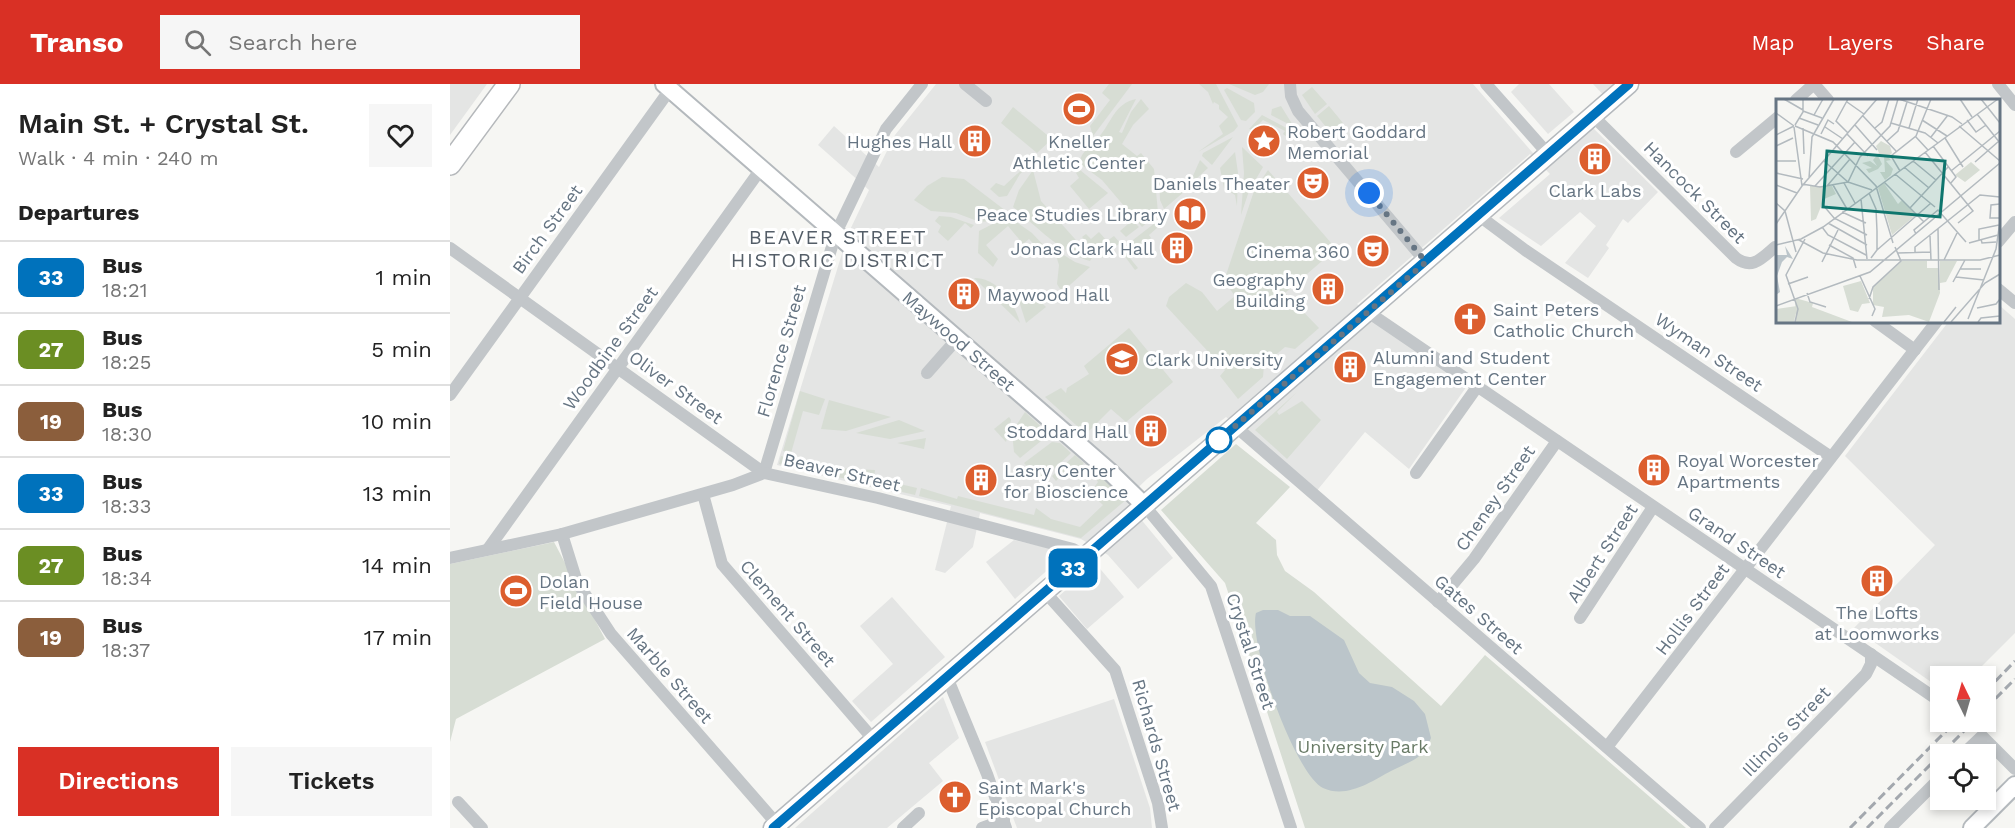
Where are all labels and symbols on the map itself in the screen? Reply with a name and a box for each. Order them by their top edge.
sports icon: Kneller Athletic Center [1061,91,1097,127]
inset map [1776,99,2000,322]
place label: Robert Goddard Memorial [1287,121,1427,163]
building icon: Hughes Hall [957,123,993,159]
place icon: Robert Goddard Memorial [1246,123,1282,159]
place label: Hughes Hall [847,131,952,152]
place label: Kneller Athletic Center [1012,131,1146,173]
street label: Hancock Street [1640,137,1751,248]
building icon: Clark Labs [1577,141,1613,177]
theatre icon: Daniels Theater [1295,165,1331,201]
place label: Daniels Theater [1153,173,1290,194]
your location [1354,178,1384,208]
street label: Birch Street [508,180,587,278]
place label: Clark Labs [1548,180,1642,201]
library icon: Peace Studies Library [1172,196,1208,232]
place label: Peace Studies Library [976,204,1168,225]
district label: BEAVER STREET HISTORIC DISTRICT [731,225,945,272]
building icon: Jonas Clark Hall [1159,230,1195,266]
theatre icon: Cinema 360 [1355,233,1391,269]
place label: Jonas Clark Hall [1011,238,1154,259]
place label: Cinema 360 [1246,241,1350,262]
place label: Geography Building [1212,269,1306,311]
building icon: Geography Building [1310,271,1346,307]
building icon: Maywood Hall [946,276,982,312]
street label: Woodbine Street [558,282,662,414]
street label: Florence Street [752,282,810,420]
place label: Maywood Hall [987,284,1110,305]
street label: Maywood Street [898,286,1020,396]
place label: Saint Peters Catholic Church [1493,299,1634,341]
church icon: Saint Peters Catholic Church [1452,301,1488,337]
street label: Wyman Street [1651,308,1767,396]
school or university icon: Clark University [1104,341,1140,377]
street label: Oliver Street [625,346,727,428]
place label: Alumni and Student Engagement Center [1373,347,1550,389]
place label: Clark University [1145,349,1283,370]
building icon: Alumni and Student Engagement Center [1332,349,1368,385]
building icon: Stoddard Hall [1133,413,1169,449]
place label: Stoddard Hall [1007,421,1128,442]
unlabelled marker [1206,427,1232,453]
street label: Cheney Street [1451,441,1539,555]
street label: Beaver Street [782,448,903,496]
place label: Royal Worcester Apartments [1677,450,1819,492]
building icon: Royal Worcester Apartments [1636,452,1672,488]
place label: Lasry Center for Bioscience [1004,460,1128,502]
building icon: Lasry Center for Bioscience [963,462,999,498]
street label: Albert Street [1562,499,1642,606]
street label: Grand Street [1684,502,1790,583]
line badge: 33 [1046,548,1100,588]
street label: Clement Street [736,555,840,671]
street label: Hollis Street [1651,559,1734,659]
building icon: The Lofts at Loomworks [1859,563,1895,599]
street label: Gates Street [1430,570,1528,659]
place label: Dolan Field House [539,571,643,613]
sports icon: Dolan Field House [498,573,534,609]
street label: Crystal Street [1222,590,1280,712]
place label: The Lofts at Loomworks [1814,602,1940,644]
street label: Marble Street [623,623,718,728]
north arrow [1930,666,1996,732]
street label: Richards Street [1128,677,1186,814]
street label: Illinois Street [1738,681,1835,781]
park label: University Park [1298,736,1428,757]
place label: Saint Mark's Episcopal Church [978,777,1131,819]
church icon: Saint Mark's Episcopal Church [937,779,973,815]

